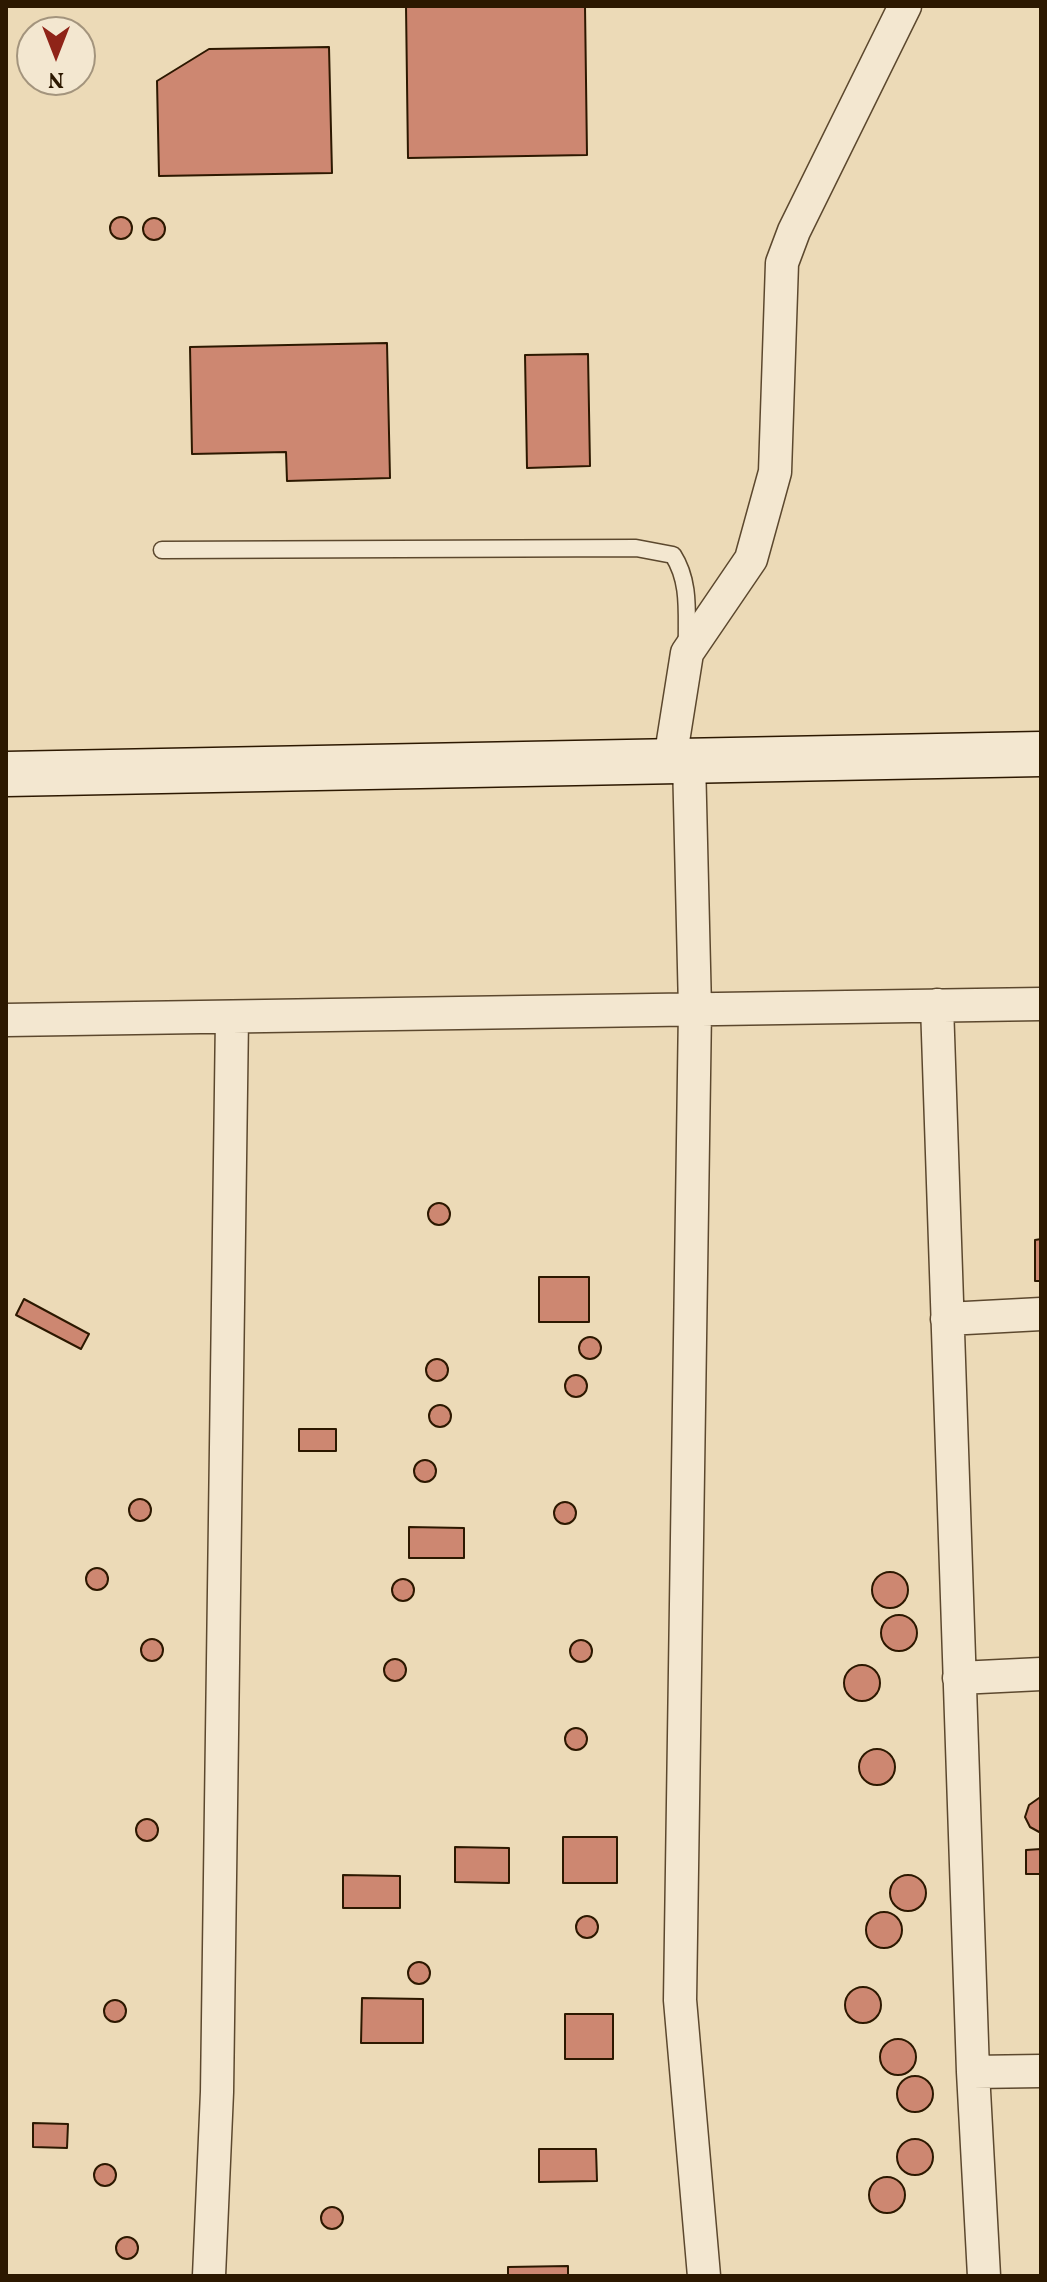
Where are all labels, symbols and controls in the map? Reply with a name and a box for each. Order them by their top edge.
north arrow [16,16,96,96]
text: N [48,63,64,94]

